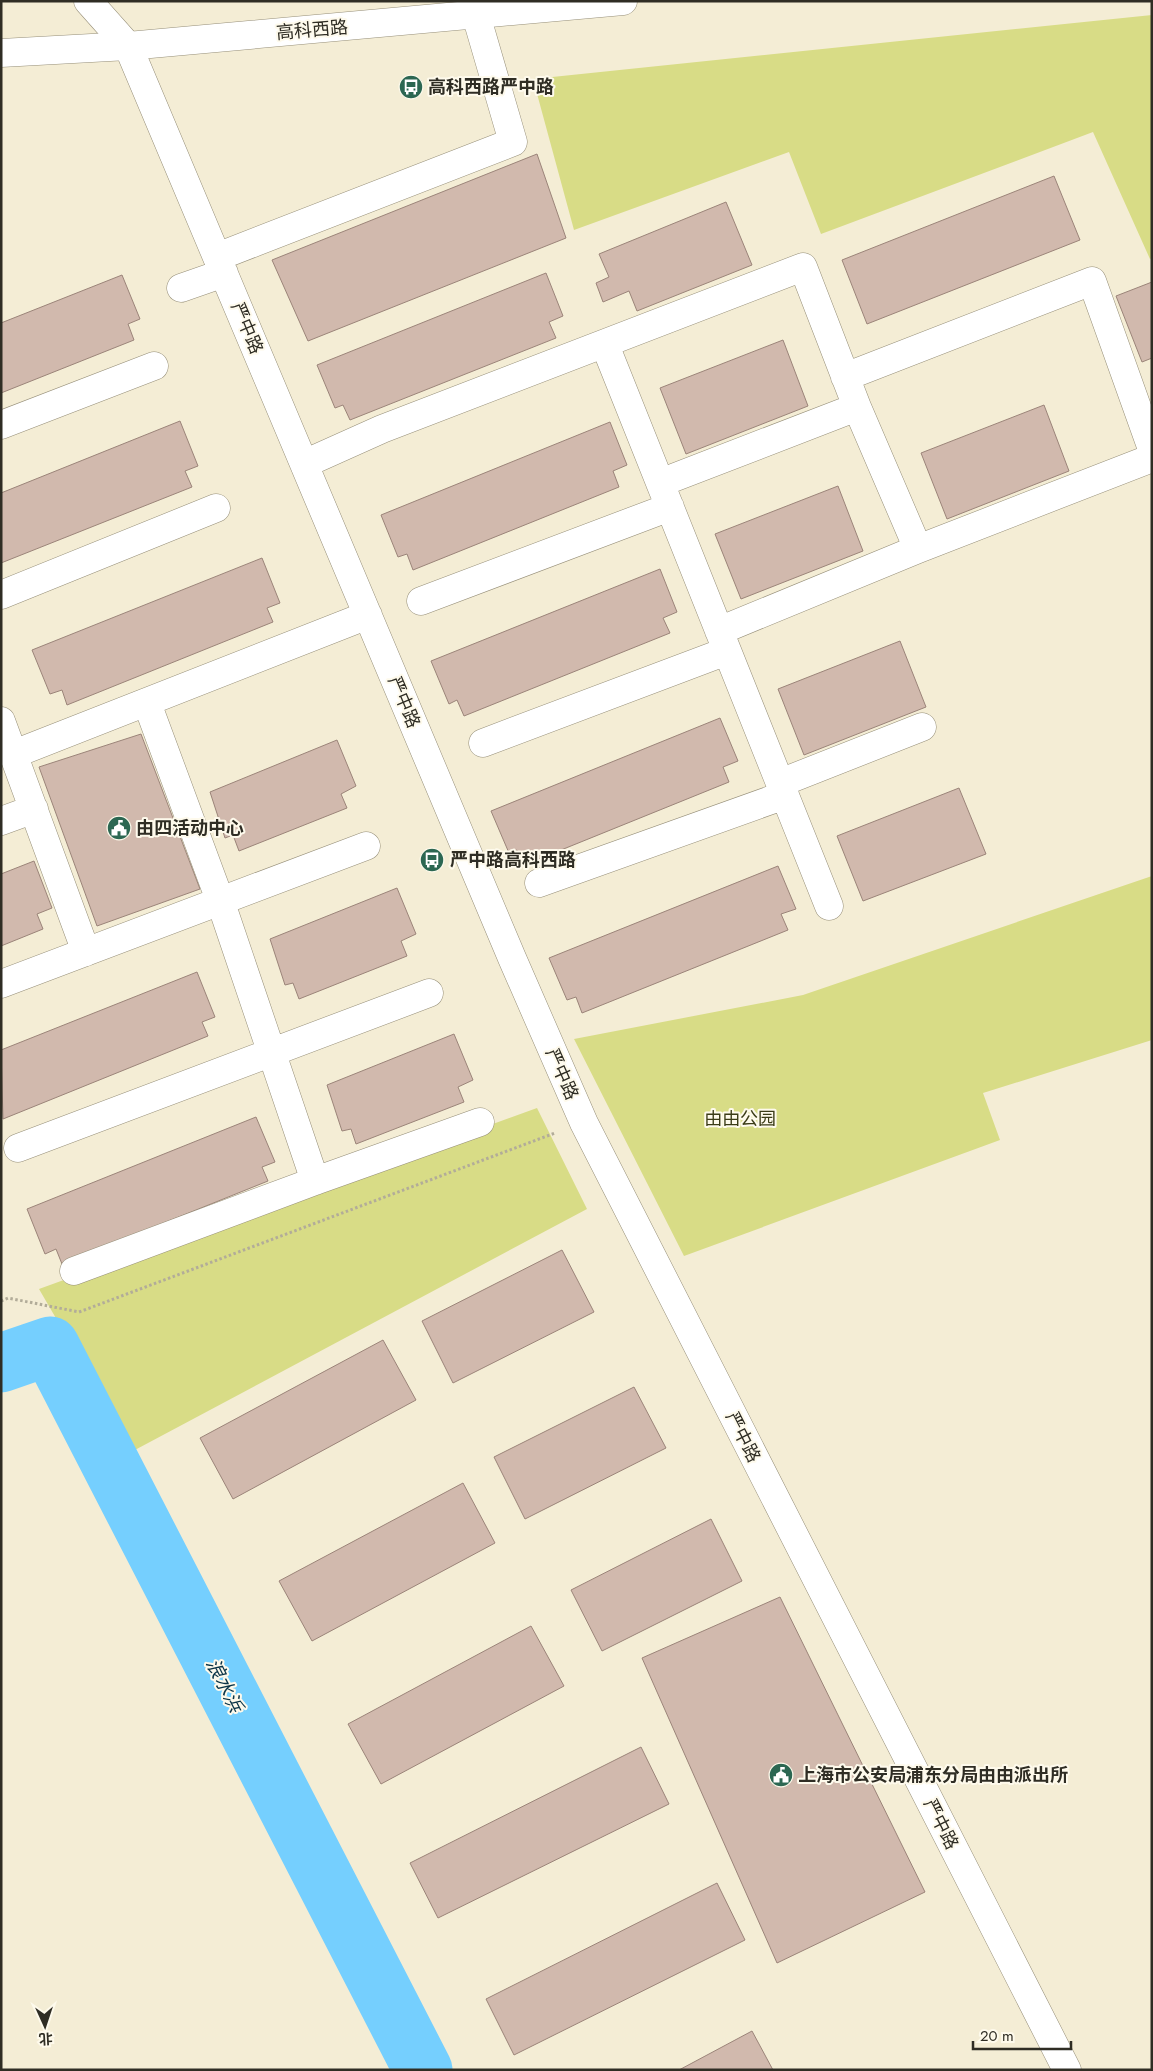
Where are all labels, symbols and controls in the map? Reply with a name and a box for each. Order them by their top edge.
street label: 高科西路 [275,14,349,46]
bus stop icon: 高科西路严中路 [398,74,424,100]
place label: 高科西路严中路 [428,74,554,100]
street label: 严中路 [224,298,270,358]
street label: 严中路 [381,672,427,732]
public building icon: 由四活动中心 [106,815,132,841]
place label: 由四活动中心 [136,815,244,841]
bus stop icon: 严中路高科西路 [419,847,445,873]
place label: 严中路高科西路 [450,847,576,873]
street label: 严中路 [539,1044,585,1104]
park label: 由由公园 [704,1106,776,1132]
street label: 严中路 [719,1407,767,1467]
water label: 浪水浜 [200,1654,250,1719]
public building icon: 上海市公安局浦东分局由由派出所 [768,1762,794,1788]
place label: 上海市公安局浦东分局由由派出所 [798,1762,1068,1788]
street label: 严中路 [917,1794,965,1854]
north arrow [20,2001,70,2051]
scale bar [973,2018,1070,2050]
text: 20 m [980,2025,1014,2047]
text: 北 [38,2029,53,2049]

